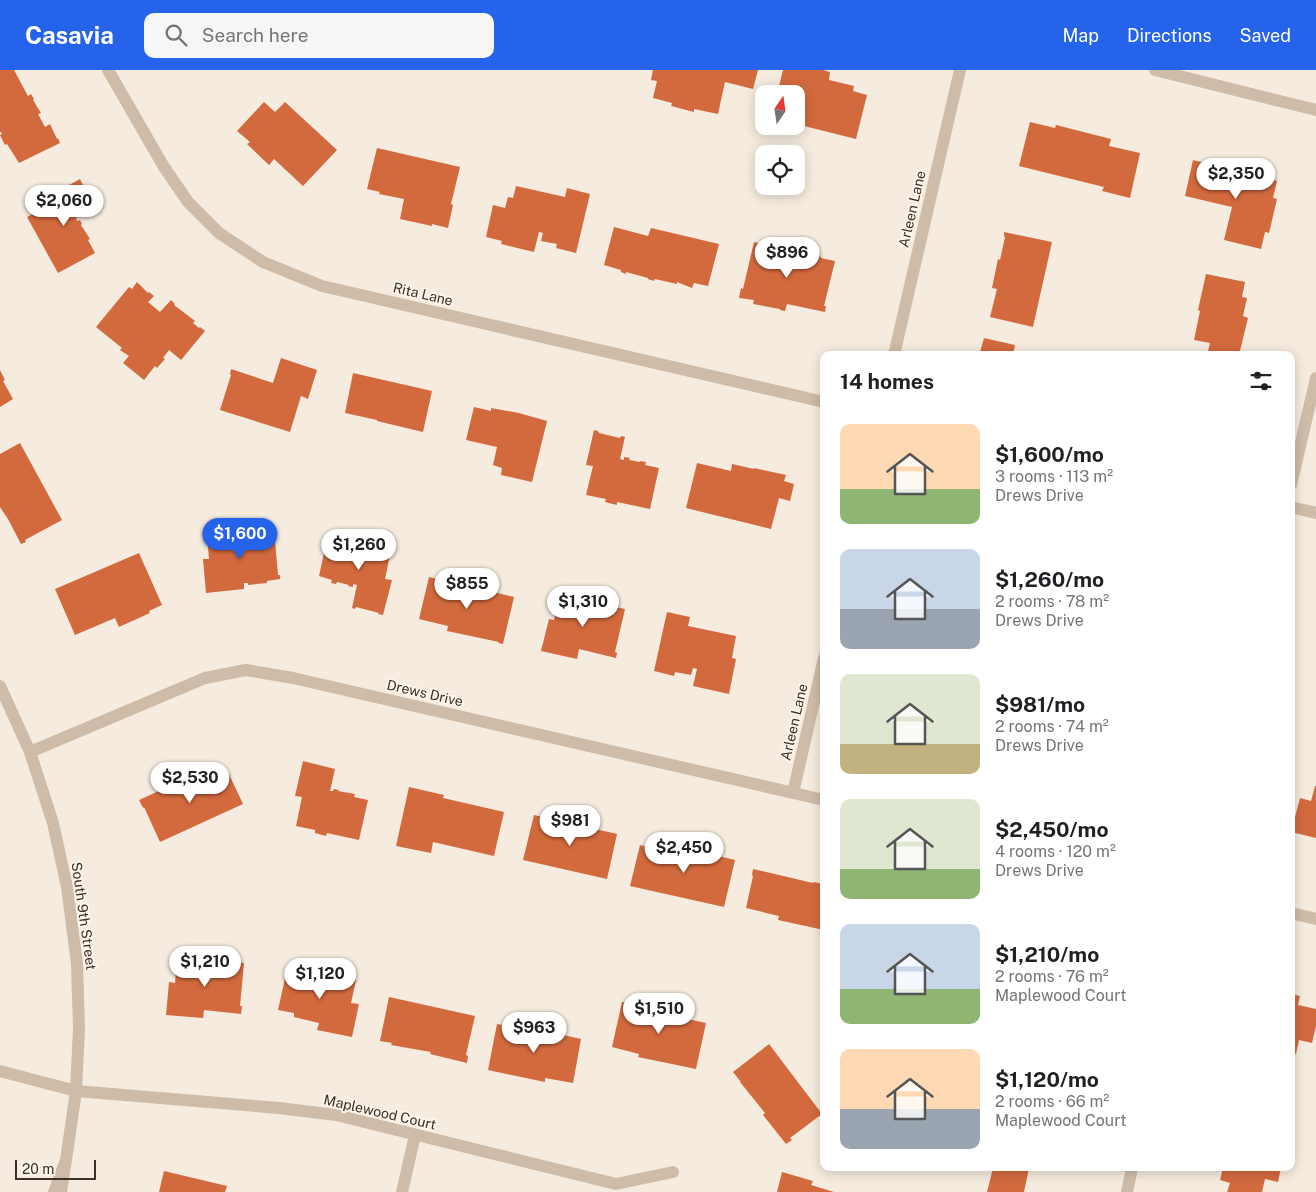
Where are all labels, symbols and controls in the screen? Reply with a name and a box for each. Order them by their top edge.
search box [144,13,494,58]
text: Casavia [25,21,114,49]
icon: search [162,21,190,49]
text: Search here [202,24,308,46]
text: Map [1062,25,1099,46]
text: Directions [1127,25,1212,46]
text: Saved [1240,25,1291,46]
north arrow [755,85,805,135]
map controls [755,85,805,195]
button: locate [755,145,805,195]
pin: $2,350 [1195,158,1277,200]
text: $2,350 [1207,164,1265,183]
street label: Arleen Lane [895,169,929,249]
pin: $2,060 [23,184,105,227]
text: $2,060 [36,191,92,210]
pin: $896 [757,236,817,279]
text: $896 [766,243,808,262]
street label: Rita Lane [391,279,455,309]
icon: filters [1247,367,1275,395]
text: 14 homes [840,369,934,394]
text: $1,600/mo [995,442,1104,467]
icon: home [880,444,940,504]
text: 3 rooms · 113 m² [995,467,1113,486]
text: Drews Drive [995,486,1084,505]
pin: $1,600 [199,518,281,560]
text: $1,600 [213,524,267,543]
pin: $1,260 [318,528,400,571]
text: $1,260 [332,535,386,554]
text: $1,260/mo [995,567,1104,592]
pin: $855 [437,568,497,610]
icon: home [880,569,940,629]
text: $855 [445,574,489,593]
pin: $1,310 [542,586,624,628]
text: $1,310 [558,592,608,611]
text: 2 rooms · 78 m² [995,592,1109,611]
text: Drews Drive [995,611,1084,630]
street label: Drews Drive [385,676,465,710]
street label: Arleen Lane [777,682,811,762]
text: $981/mo [995,692,1085,717]
icon: home [880,694,940,754]
text: 2 rooms · 74 m² [995,717,1109,736]
text: Drews Drive [995,736,1084,755]
pin: $2,530 [149,762,231,804]
text: $2,530 [161,768,219,787]
pin: $981 [540,804,600,847]
text: $981 [551,811,589,830]
text: $2,450/mo [995,817,1109,842]
icon: home [880,819,940,879]
pin: $2,450 [643,832,725,874]
text: $2,450 [656,838,712,857]
text: 4 rooms · 120 m² [995,842,1116,861]
street label: South 9th Street [69,861,99,971]
text: Drews Drive [995,861,1084,880]
text: $1,210/mo [995,942,1099,967]
icon: home [880,944,940,1004]
pin: $1,210 [164,946,246,988]
text: $1,210 [180,952,230,971]
pin: $1,120 [279,958,361,1000]
text: $1,120 [295,964,345,983]
text: 2 rooms · 76 m² [995,967,1109,986]
text: Maplewood Court [995,986,1126,1005]
pin: $1,510 [618,992,700,1035]
text: $1,510 [634,999,684,1018]
pin: $963 [504,1012,564,1054]
text: $963 [513,1018,555,1037]
text: $1,120/mo [995,1067,1099,1092]
icon: home [880,1069,940,1129]
street label: Maplewood Court [322,1091,438,1133]
text: 2 rooms · 66 m² [995,1092,1109,1111]
text: Maplewood Court [995,1111,1126,1130]
scale bar [15,1157,96,1180]
text: 20 m [22,1161,54,1177]

